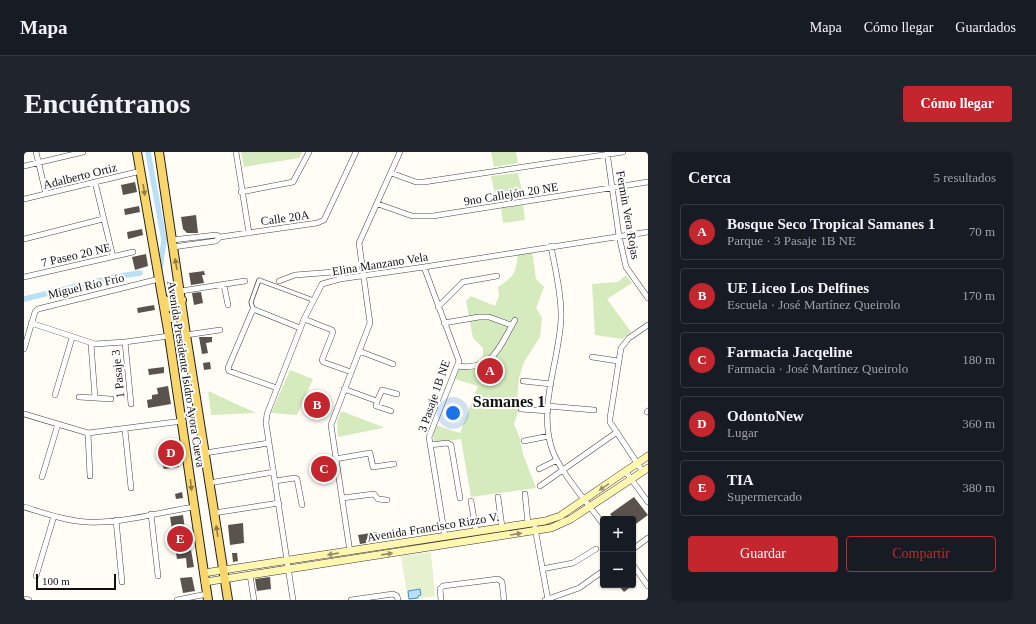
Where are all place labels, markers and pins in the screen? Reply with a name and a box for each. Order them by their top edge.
pin: A [477,356,503,386]
pin: B [304,390,330,420]
pin: D [158,438,184,468]
pin: C [311,454,337,484]
pin: E [167,524,193,554]

